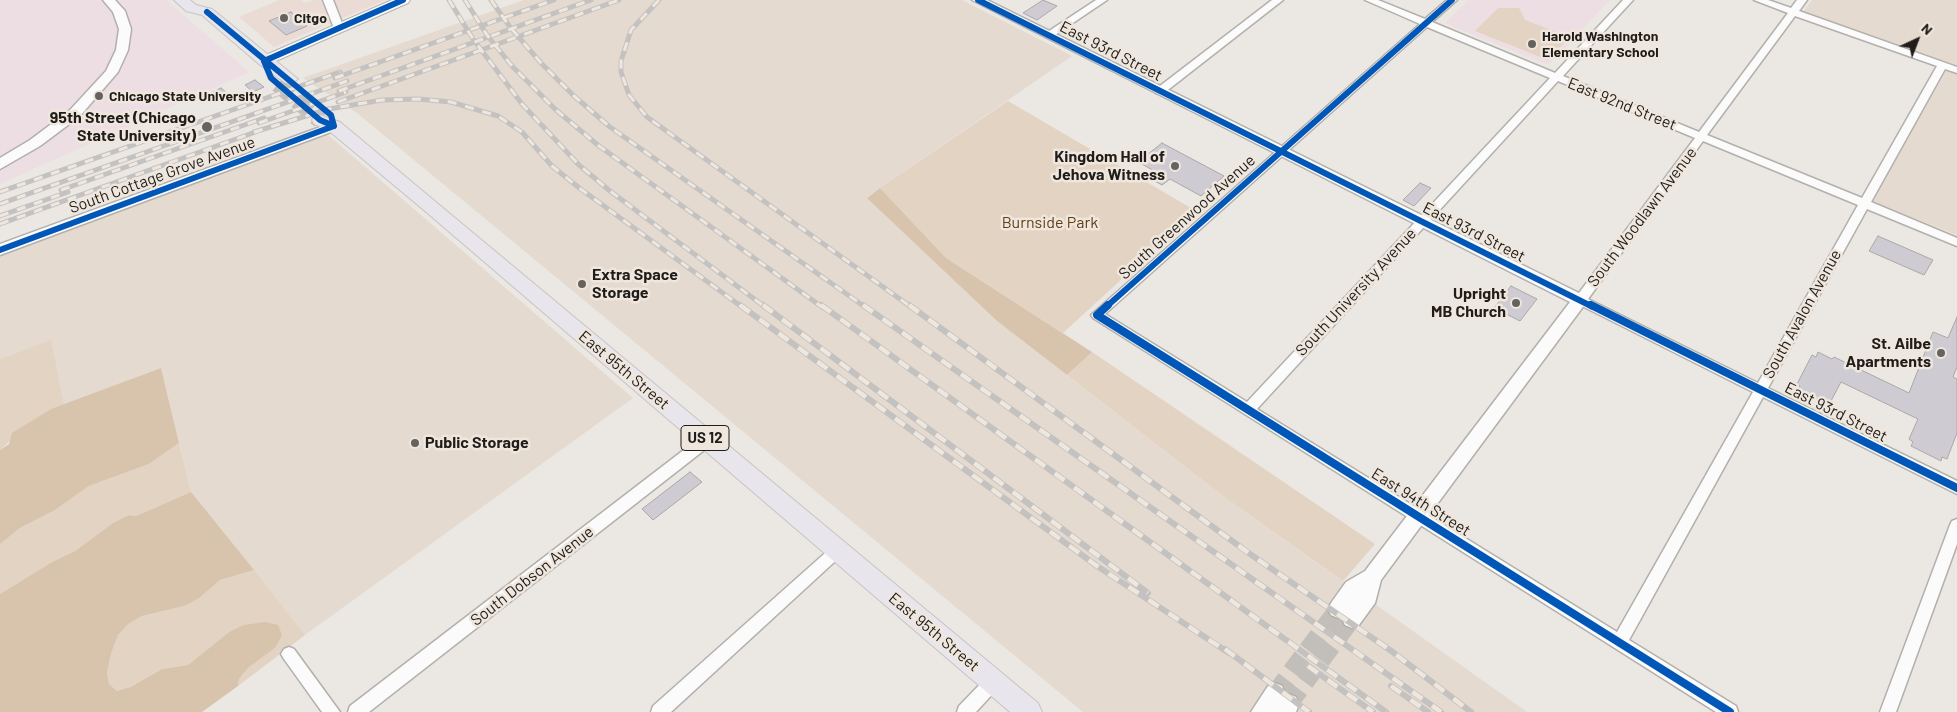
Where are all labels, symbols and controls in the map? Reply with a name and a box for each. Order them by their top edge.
place label: Citgo [294,10,327,26]
marker: Citgo [278,12,290,24]
north arrow [1892,15,1942,65]
street label: East 93rd Street [1057,17,1165,85]
text: N [1918,19,1937,38]
place label: Harold Washington Elementary School [1542,28,1659,60]
marker: Harold Washington Elementary School [1526,38,1538,50]
street label: East 92nd Street [1565,73,1679,135]
place label: Chicago State University [109,88,261,104]
marker: Chicago State University [93,90,105,102]
place label: 95th Street (Chicago State University) [50,108,196,146]
marker: 95th Street (Chicago State University) [200,120,214,134]
street label: South Cottage Grove Avenue [66,132,258,218]
street label: South Woodlawn Avenue [1583,143,1701,291]
place label: Kingdom Hall of Jehova Witness [1053,147,1165,185]
street label: South Greenwood Avenue [1115,151,1259,283]
marker: Kingdom Hall of Jehova Witness [1169,160,1181,172]
street label: East 93rd Street [1420,198,1528,266]
park label: Burnside Park [1002,213,1098,233]
street label: South University Avenue [1292,224,1420,360]
street label: South Avalon Avenue [1759,246,1845,382]
place label: Extra Space Storage [592,265,678,303]
marker: Extra Space Storage [576,278,588,290]
place label: Upright MB Church [1431,284,1506,322]
marker: Upright MB Church [1510,297,1522,309]
street label: East 95th Street [575,327,673,413]
place label: St. Ailbe Apartments [1846,334,1931,372]
marker: St. Ailbe Apartments [1935,347,1947,359]
street label: East 93rd Street [1782,378,1890,446]
road number: US 12 [681,426,729,450]
place label: Public Storage [425,433,529,453]
marker: Public Storage [409,437,421,449]
street label: East 94th Street [1368,464,1474,540]
street label: South Dobson Avenue [467,522,597,630]
street label: East 95th Street [885,589,983,675]

